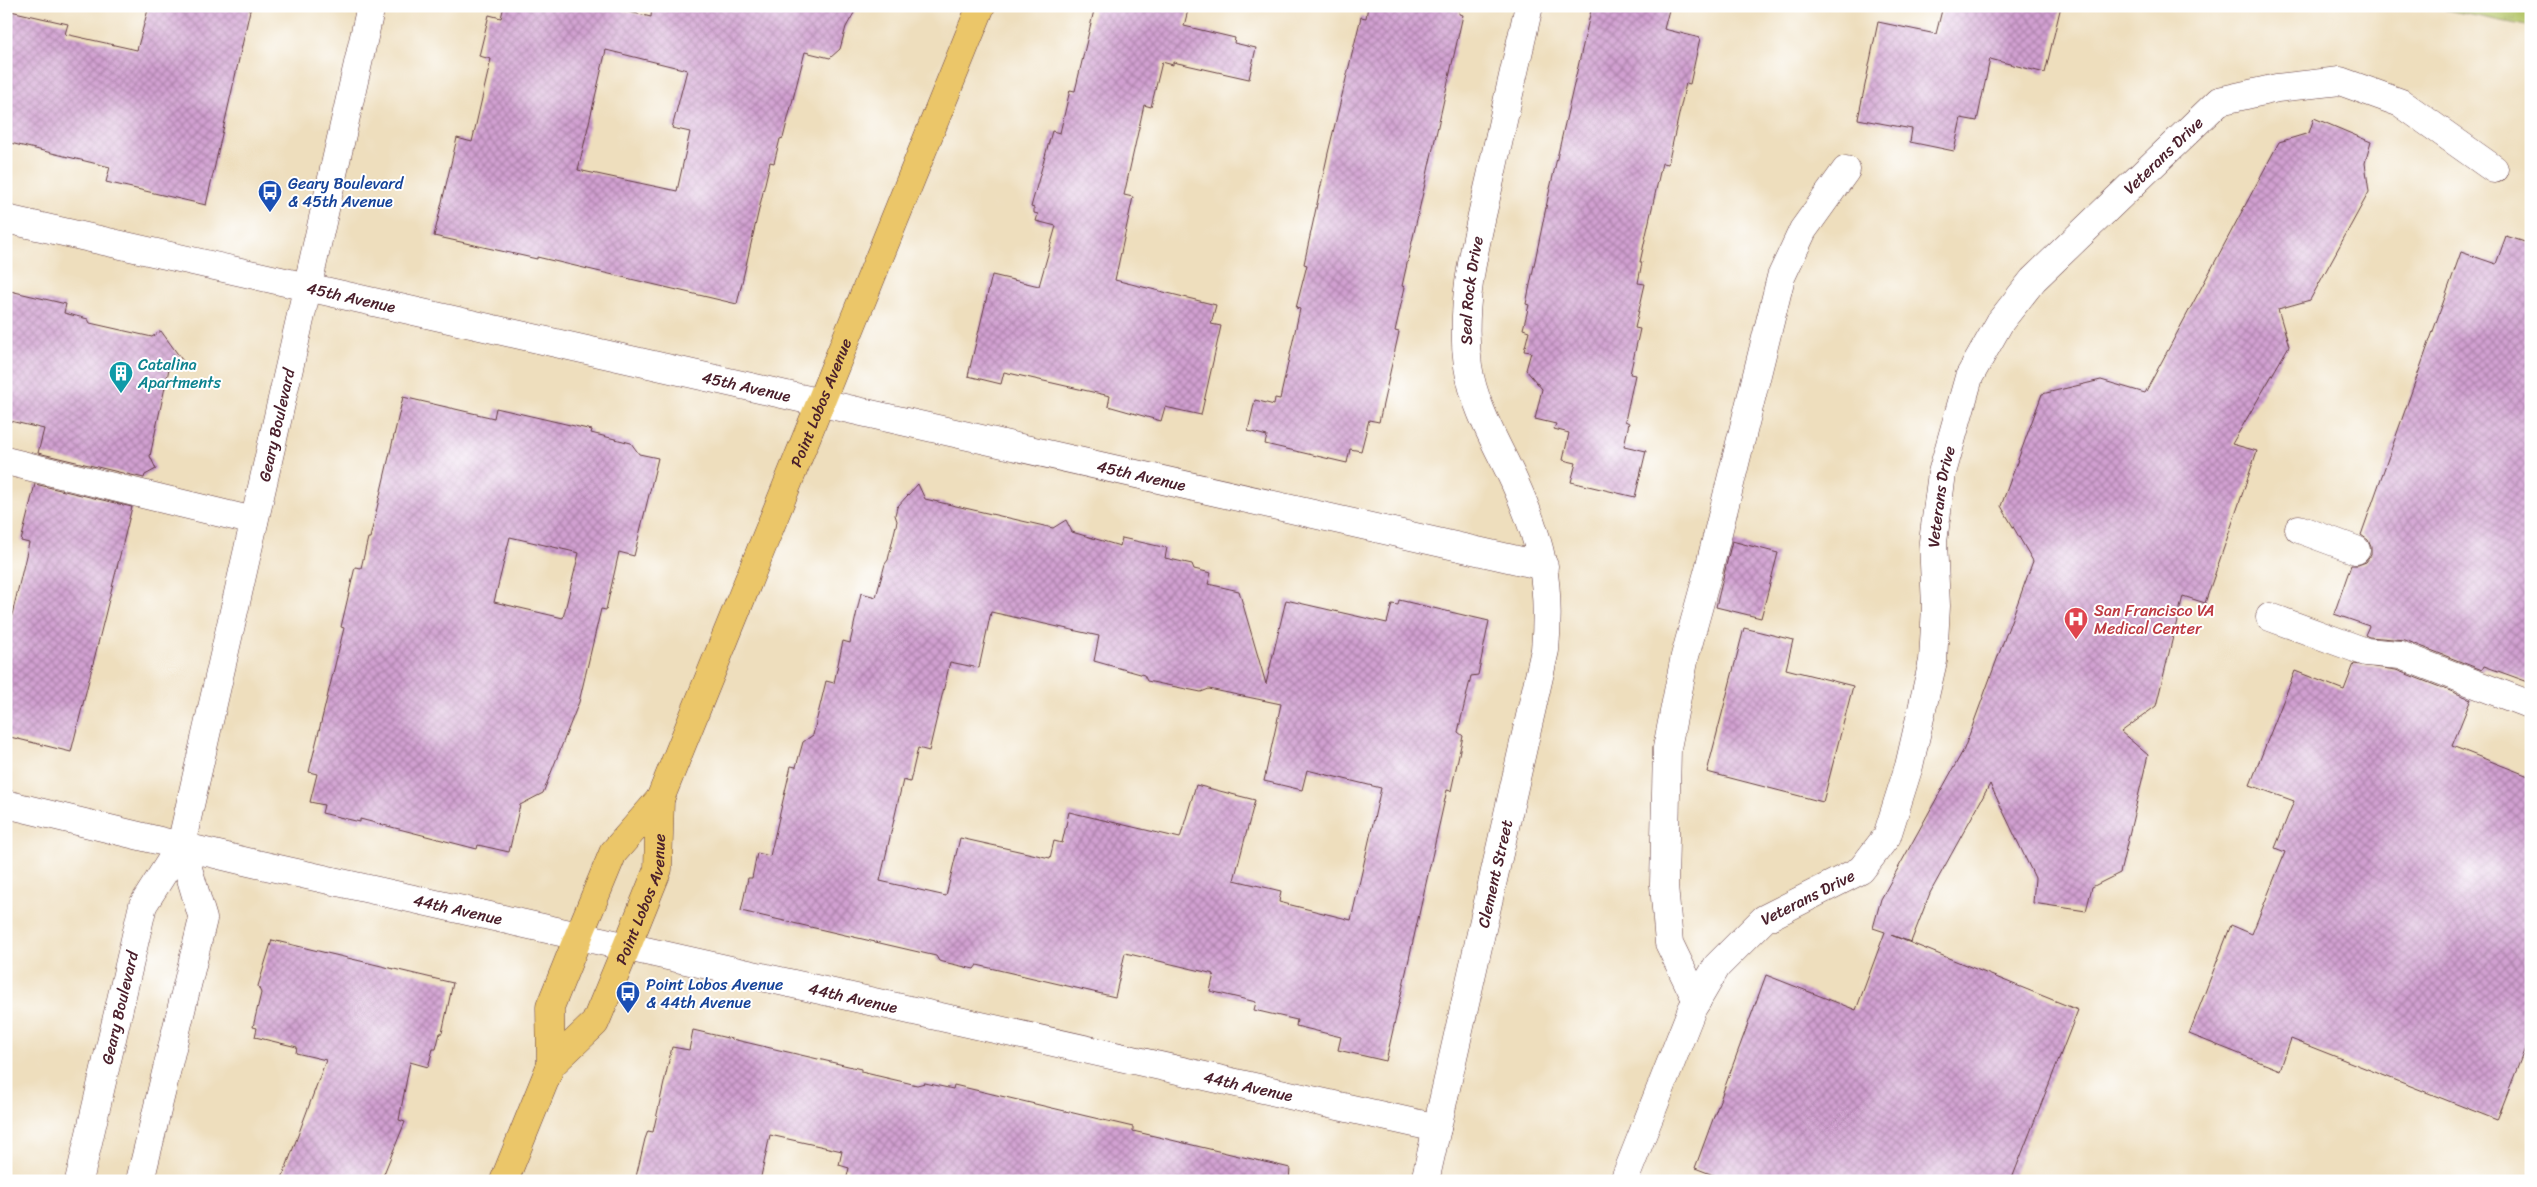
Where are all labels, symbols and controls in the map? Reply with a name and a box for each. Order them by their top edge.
street label: Veterans Drive [2116,109,2210,201]
place label: Geary Boulevard & 45th Avenue [288,169,405,216]
bus stop icon: Geary Boulevard & 45th Avenue [257,179,283,213]
street label: Seal Rock Drive [1452,233,1492,345]
street label: 45th Avenue [304,273,399,322]
street label: Point Lobos Avenue [782,334,860,472]
place label: Catalina Apartments [137,350,222,397]
building icon: Catalina Apartments [108,360,134,394]
street label: 45th Avenue [699,362,794,411]
street label: Geary Boulevard [250,364,304,485]
street label: Veterans Drive [1919,442,1964,548]
street label: 45th Avenue [1094,452,1189,500]
place label: San Francisco VA Medical Center [2094,596,2215,643]
hospital icon: San Francisco VA Medical Center [2063,606,2089,640]
street label: Clement Street [1469,817,1521,931]
street label: Point Lobos Avenue [607,833,674,969]
street label: Veterans Drive [1755,861,1860,934]
street label: 44th Avenue [410,885,506,934]
street label: Geary Boulevard [93,947,147,1067]
place label: Point Lobos Avenue & 44th Avenue [646,970,783,1017]
street label: 44th Avenue [806,974,901,1022]
bus stop icon: Point Lobos Avenue & 44th Avenue [615,980,641,1014]
street label: 44th Avenue [1201,1062,1296,1110]

